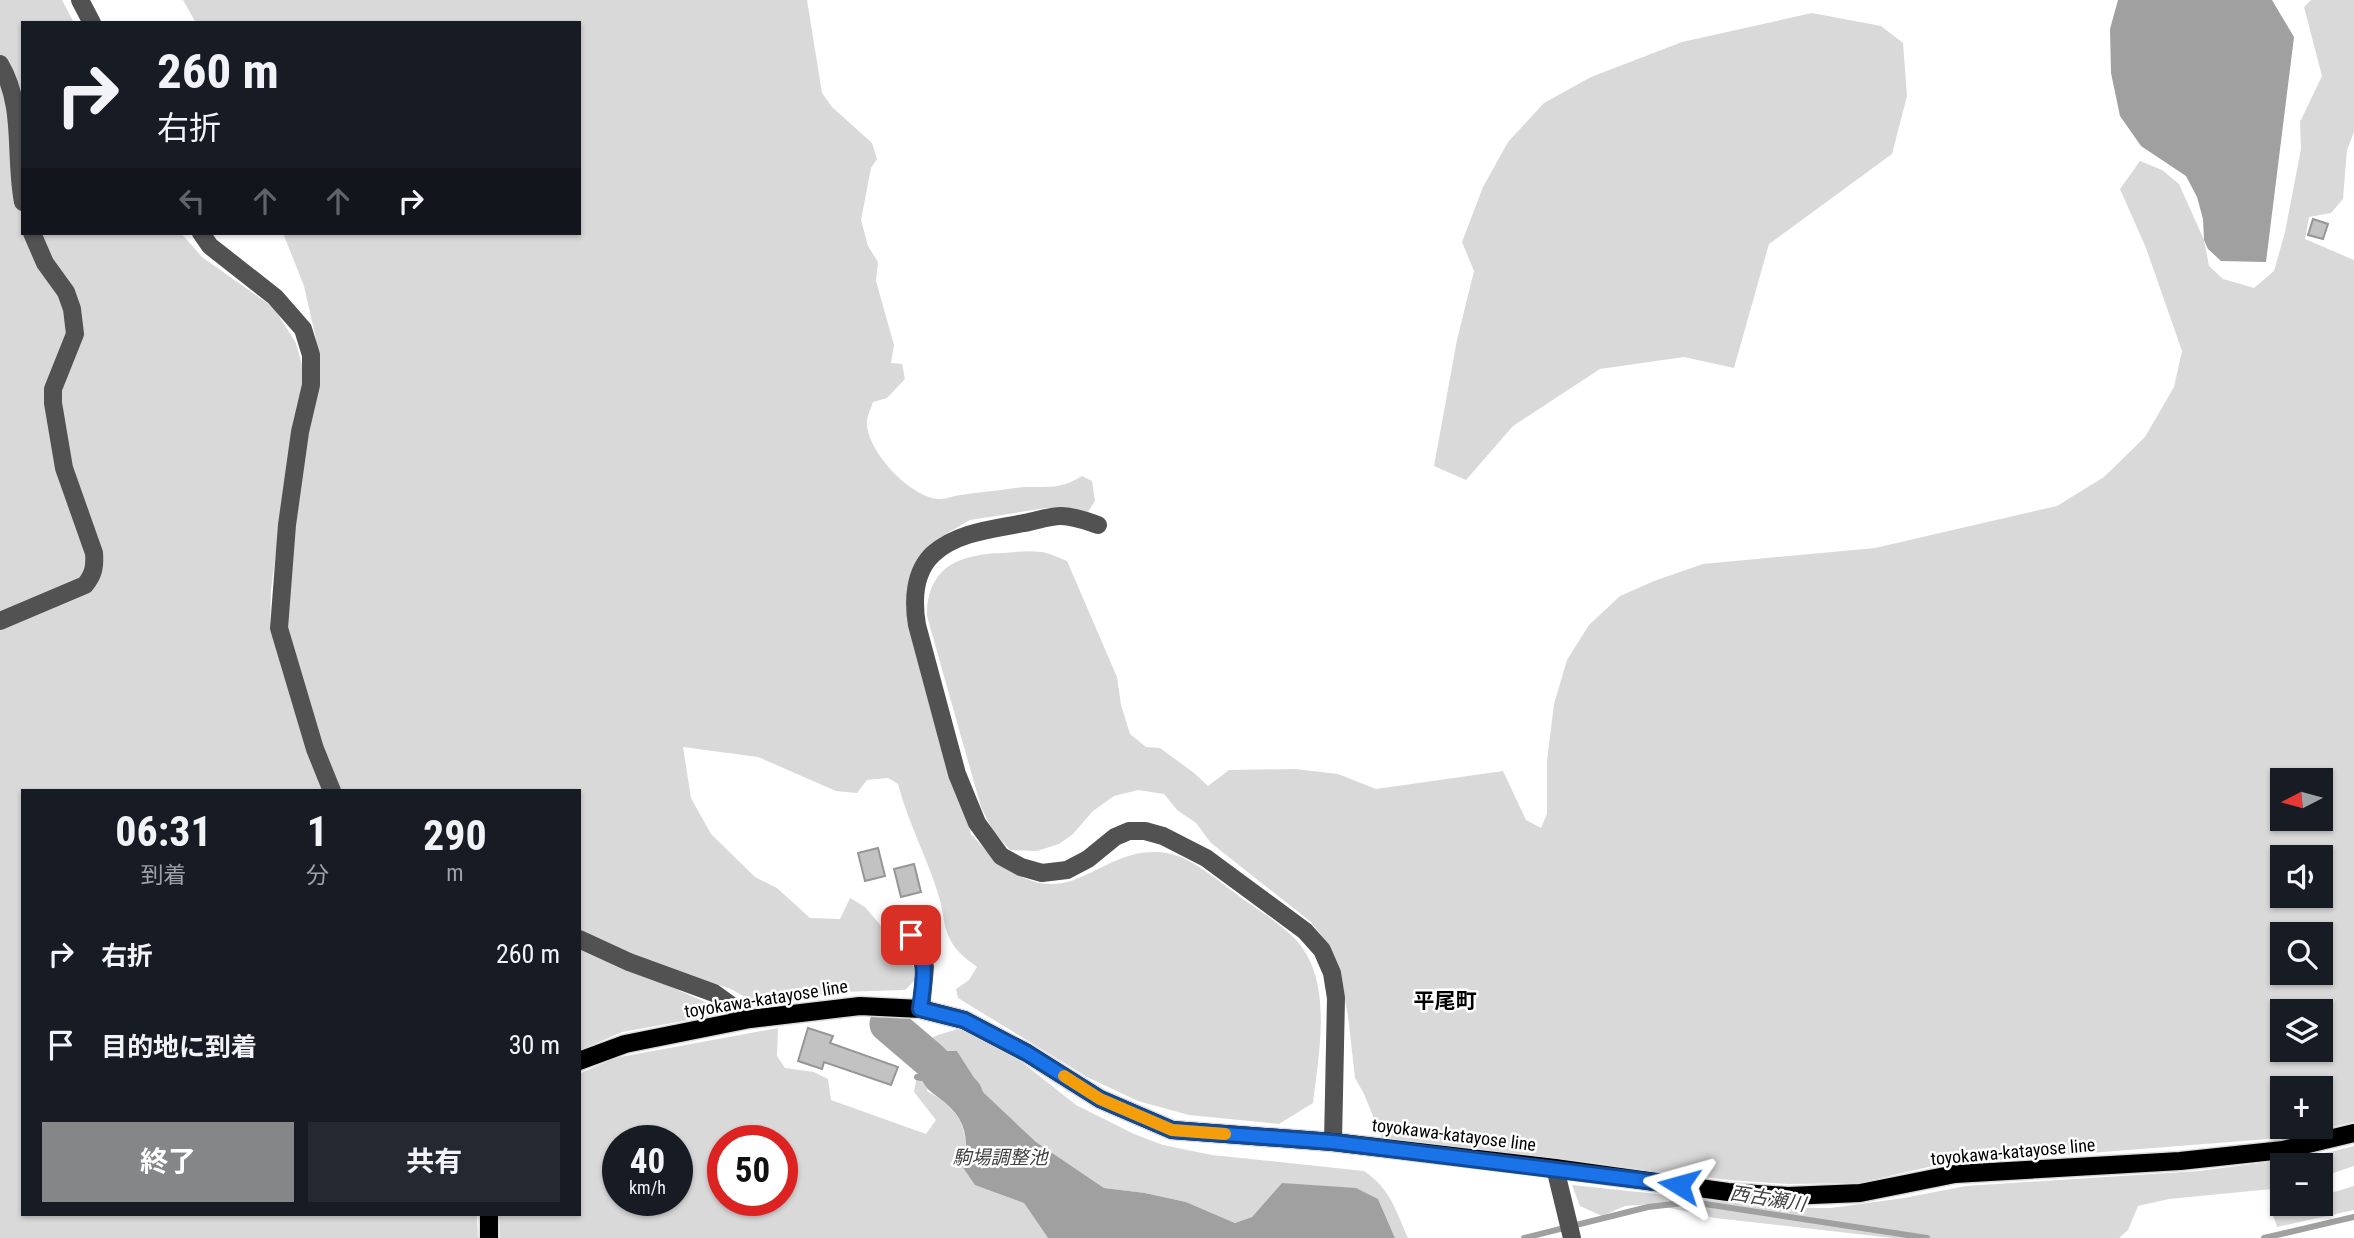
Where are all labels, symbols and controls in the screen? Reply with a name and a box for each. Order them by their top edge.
text: 260 m [157,43,279,100]
icon: right [42,49,133,140]
text: 右折 [157,109,221,147]
icon: left [173,182,211,220]
icon: ahead [246,182,284,220]
icon: ahead [319,182,357,220]
icon: right [392,182,430,220]
north arrow [2270,768,2333,831]
map controls [2270,768,2333,1216]
text: 06:31 [115,807,212,856]
text: 1 [307,807,328,856]
text: 290 [423,811,487,860]
button: sound [2270,845,2333,908]
text: m [446,860,464,887]
text: 到着 [140,862,186,889]
text: 分 [306,862,329,889]
pin [881,905,941,965]
icon: arrive [892,916,930,954]
button: search [2270,922,2333,985]
icon: right [42,935,80,973]
text: 260 m [496,939,560,969]
text: 右折 [101,941,153,971]
street label: toyokawa-katayose line [683,975,849,1022]
district label: 平尾町 [1414,989,1477,1013]
button: layers [2270,999,2333,1062]
icon: arrive [42,1026,80,1064]
text: 30 m [509,1030,560,1060]
text: 目的地に到着 [101,1032,257,1062]
button: + [2270,1076,2333,1139]
street label: toyokawa-katayose line [1371,1114,1537,1155]
button: 終了 [42,1122,294,1202]
button: 共有 [308,1122,560,1202]
speed limit sign: 50 [707,1125,798,1216]
street label: toyokawa-katayose line [1930,1134,2096,1169]
text: 40 [630,1141,665,1182]
water label: 駒場調整池 [952,1146,1049,1169]
position arrow [1642,1148,1716,1222]
button: − [2270,1153,2333,1216]
text: km/h [629,1177,666,1198]
water label: 西古瀬川 [1729,1181,1809,1216]

